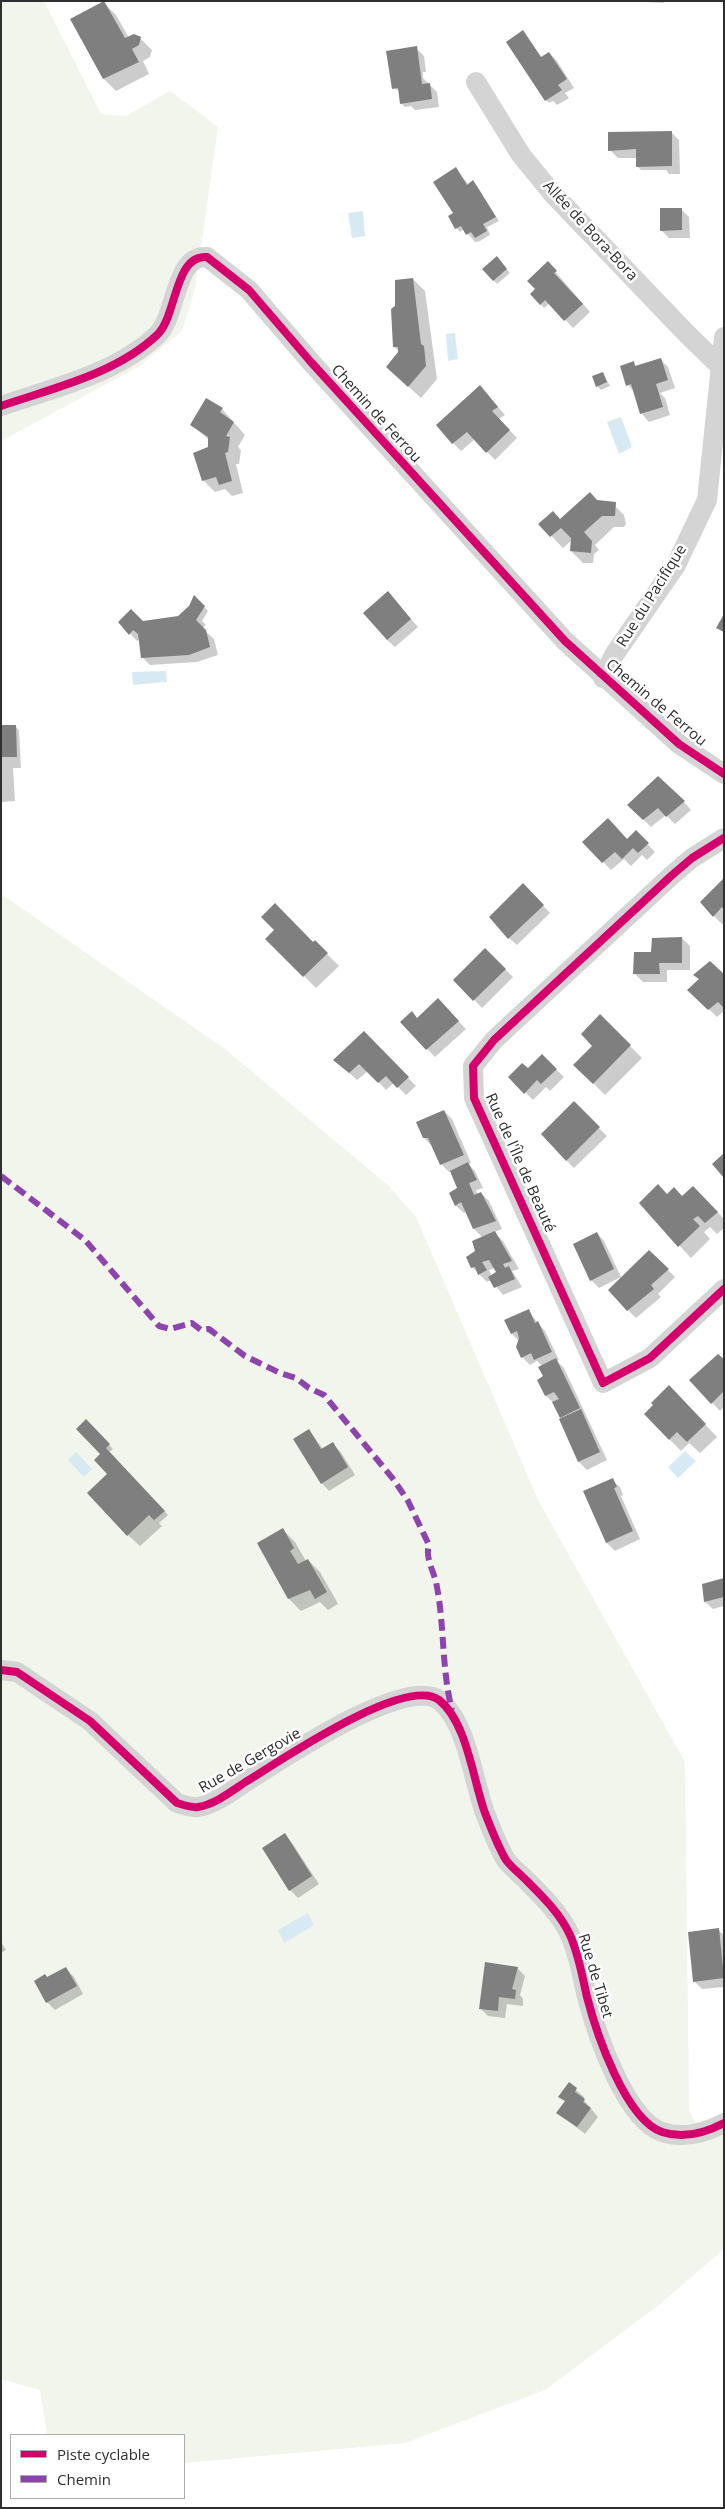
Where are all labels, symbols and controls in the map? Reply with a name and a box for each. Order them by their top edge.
street label: Allée de Bora-Bora [539,177,641,285]
street label: Chemin de Ferrou [327,361,425,467]
street label: Rue du Pacifique [613,542,691,650]
street label: Chemin de Ferrou [602,656,710,750]
street label: Rue de l'Île de Beauté [481,1091,559,1235]
street label: Rue de Gergovie [196,1725,304,1797]
street label: Rue de Tibet [574,1932,616,2020]
legend [10,2434,185,2499]
text: Piste cyclable [57,2444,150,2464]
text: Chemin [57,2469,111,2489]

